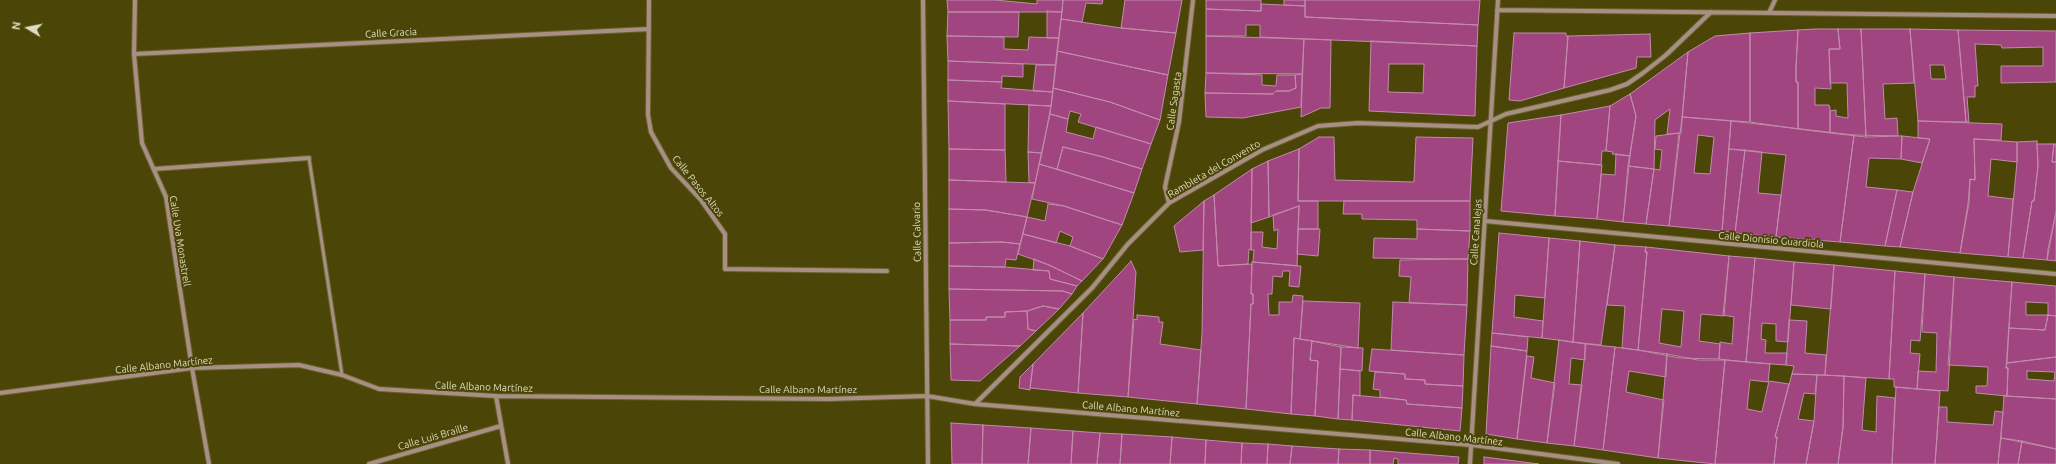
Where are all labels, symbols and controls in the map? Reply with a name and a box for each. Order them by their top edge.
north arrow [8,8,48,48]
text: N [10,21,23,31]
street label: Calle Gracia [365,26,417,40]
street label: Calle Sagasta [1164,71,1184,131]
street label: Rambleta del Convento [1165,138,1263,200]
street label: Calle Pasos Altos [670,153,726,219]
street label: Calle Uva Monastrell [167,195,193,287]
street label: Calle Canalejas [1468,198,1484,266]
street label: Calle Calvario [910,202,924,262]
street label: Calle Dionisio Guardiola [1718,229,1824,251]
street label: Calle Albano Martínez [115,354,213,376]
street label: Calle Albano Martínez [435,379,533,395]
street label: Calle Albano Martínez [759,384,857,396]
street label: Calle Albano Martínez [1082,399,1180,419]
street label: Calle Luis Braille [396,421,470,453]
street label: Calle Albano Martínez [1405,426,1503,448]

